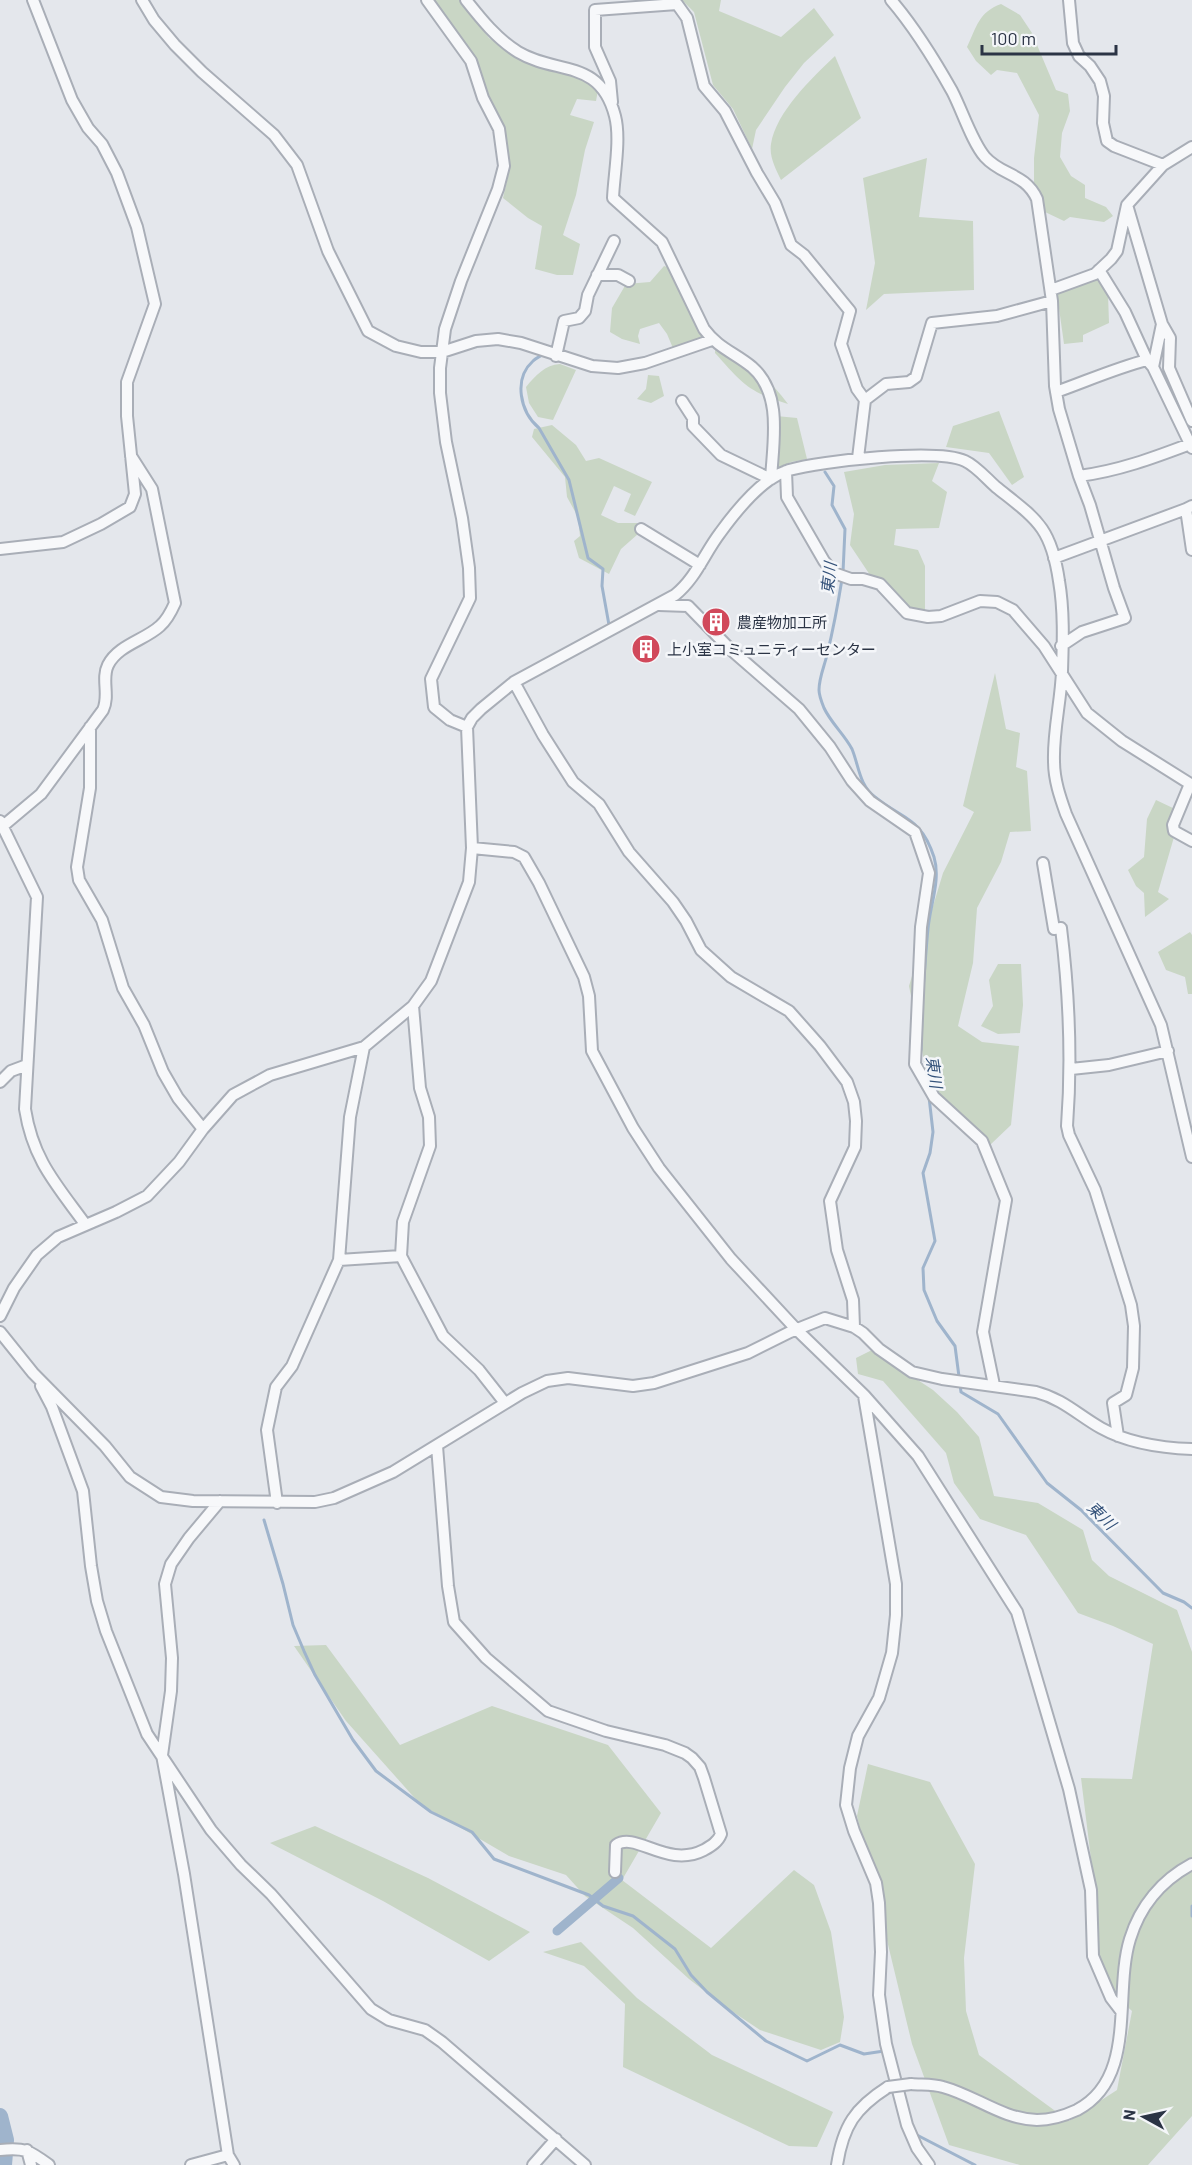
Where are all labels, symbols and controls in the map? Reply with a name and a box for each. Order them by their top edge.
scale bar [982,18,1116,56]
text: 100 m [991,27,1036,49]
water label: 東川 [817,559,839,595]
building icon: 農産物加工所 [700,606,732,638]
place label: 農産物加工所 [737,613,827,631]
building icon: 上小室コミュニティーセンター [630,633,662,665]
place label: 上小室コミュニティーセンター [667,640,876,658]
water label: 東川 [923,1055,947,1091]
water label: 東川 [1084,1497,1122,1534]
north arrow [1114,2087,1174,2147]
text: N [1119,2108,1139,2121]

